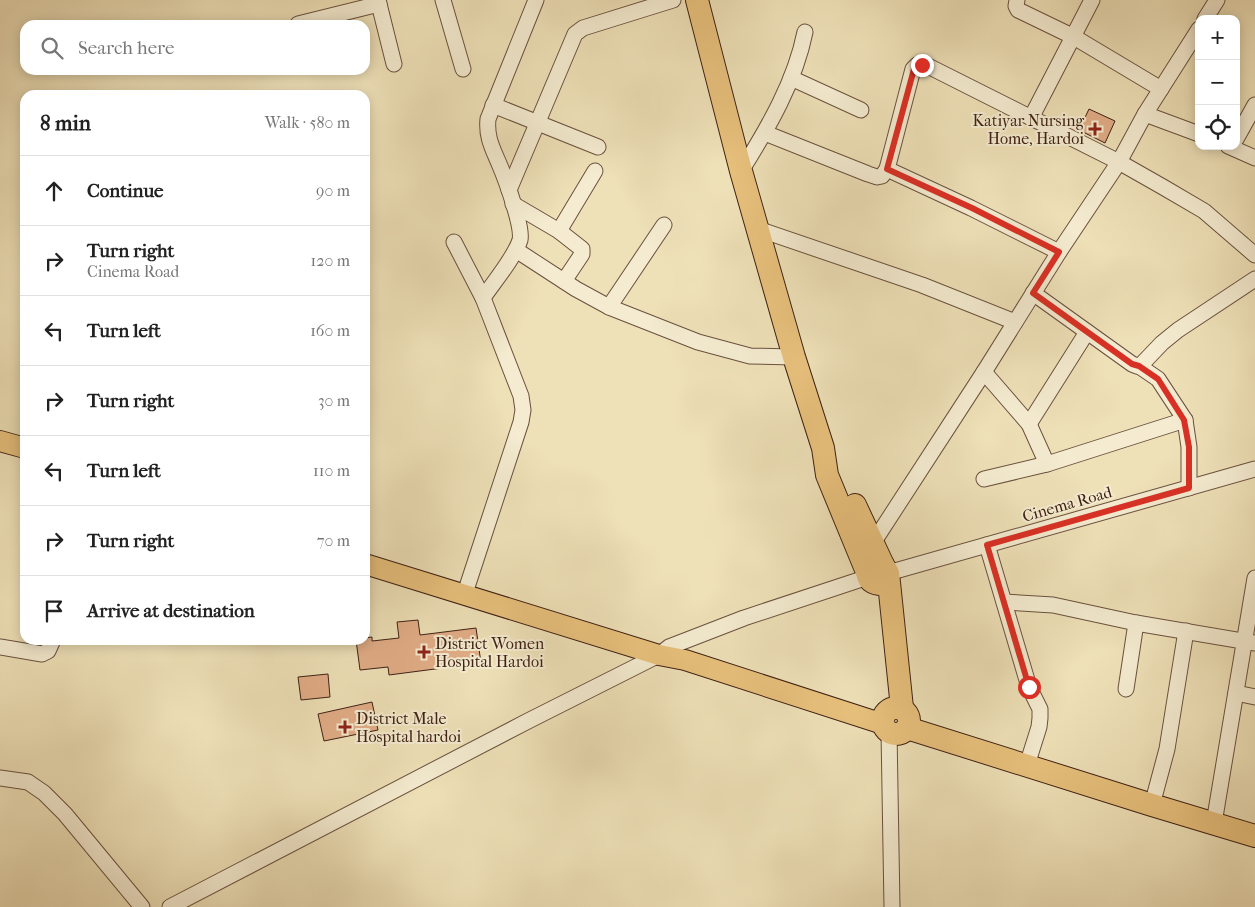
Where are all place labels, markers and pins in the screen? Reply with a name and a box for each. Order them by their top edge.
place label: Katiyar Nursing Home, Hardoi [972,111,1084,148]
marker: Katiyar Nursing Home, Hardoi [1088,122,1102,136]
place label: District Women Hospital Hardoi [435,634,545,671]
marker: District Women Hospital Hardoi [417,645,431,659]
place label: District Male Hospital hardoi [356,709,461,746]
marker: District Male Hospital hardoi [338,720,352,734]

